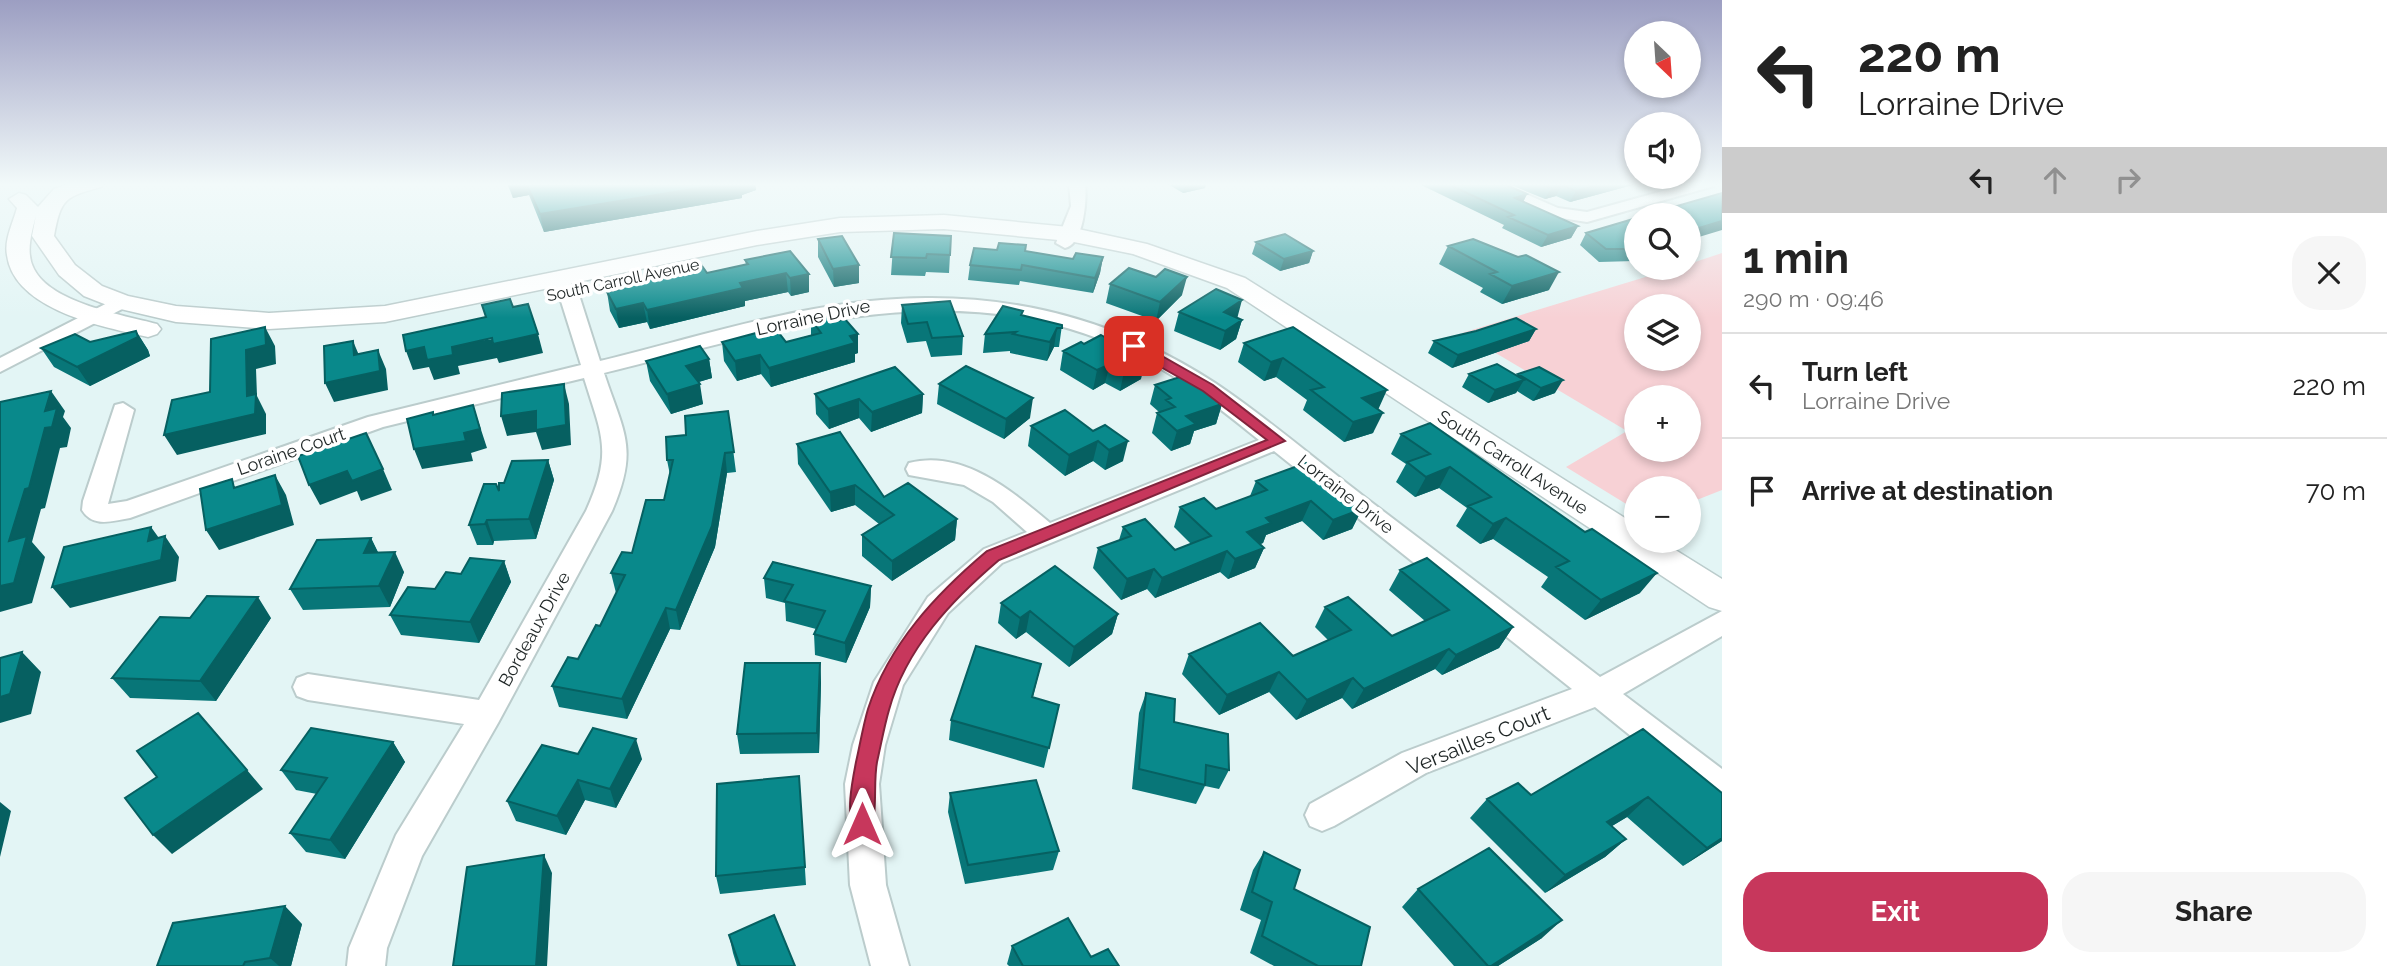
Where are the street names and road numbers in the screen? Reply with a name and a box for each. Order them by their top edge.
street label: South Carroll Avenue [545,255,701,305]
street label: Lorraine Drive [754,295,872,339]
street label: South Carroll Avenue [1434,406,1593,519]
street label: Loraine Court [234,423,348,479]
street label: Lorraine Drive [1294,450,1398,538]
street label: Bordeaux Drive [494,568,574,690]
street label: Versailles Court [1403,700,1553,780]

